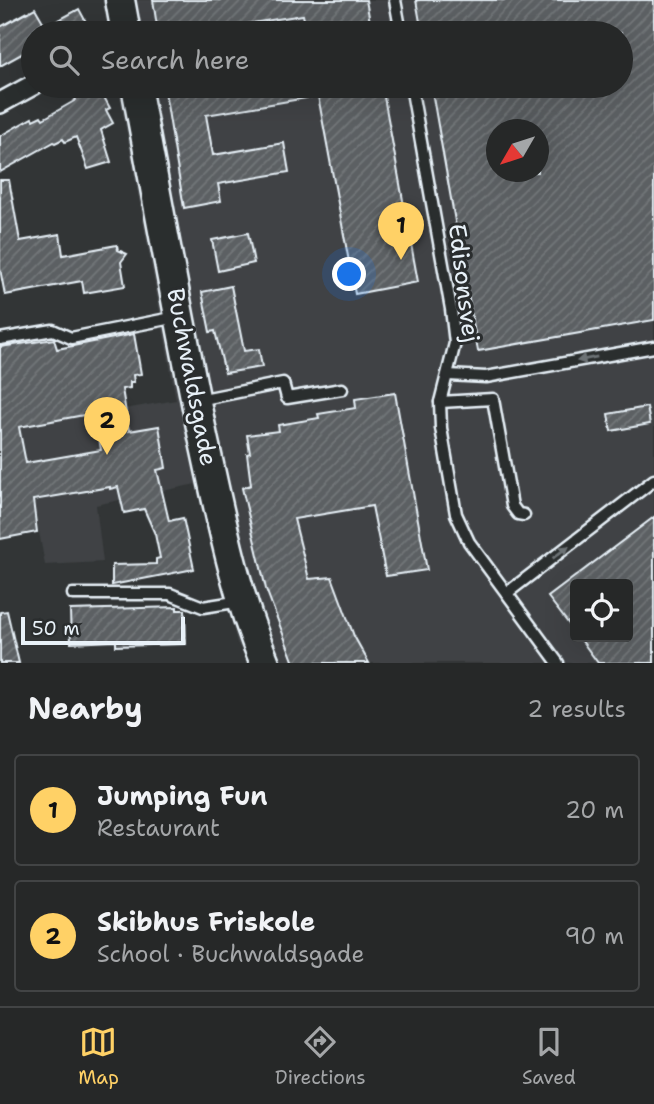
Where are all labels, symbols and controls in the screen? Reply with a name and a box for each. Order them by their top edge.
search box [21,21,633,98]
icon: search [45,41,83,79]
text: Search here [101,42,250,77]
north arrow [486,119,549,182]
pin: 1 [378,202,424,260]
street label: Edisonsvej [441,222,487,344]
your location [332,257,366,291]
street label: Buchwaldsgade [159,285,225,469]
one-way arrow [576,354,598,365]
pin: 2 [84,397,130,455]
one-way arrow [552,545,570,559]
map controls [570,579,633,642]
button: locate [570,579,633,642]
scale bar [21,614,186,646]
text: 50 m [32,616,80,641]
text: Nearby [28,688,143,729]
text: 2 results [527,694,626,724]
text: Jumping Fun [97,778,268,813]
text: 1 [48,795,58,825]
text: 20 m [565,795,624,825]
text: Restaurant [97,813,220,843]
text: Skibhus Friskole [97,904,315,939]
text: 2 [45,921,61,951]
text: 90 m [564,921,624,951]
text: School · Buchwaldsgade [97,939,364,969]
tab: Map [78,1023,119,1090]
tab: Directions [275,1023,366,1090]
tab: Saved [522,1023,576,1090]

